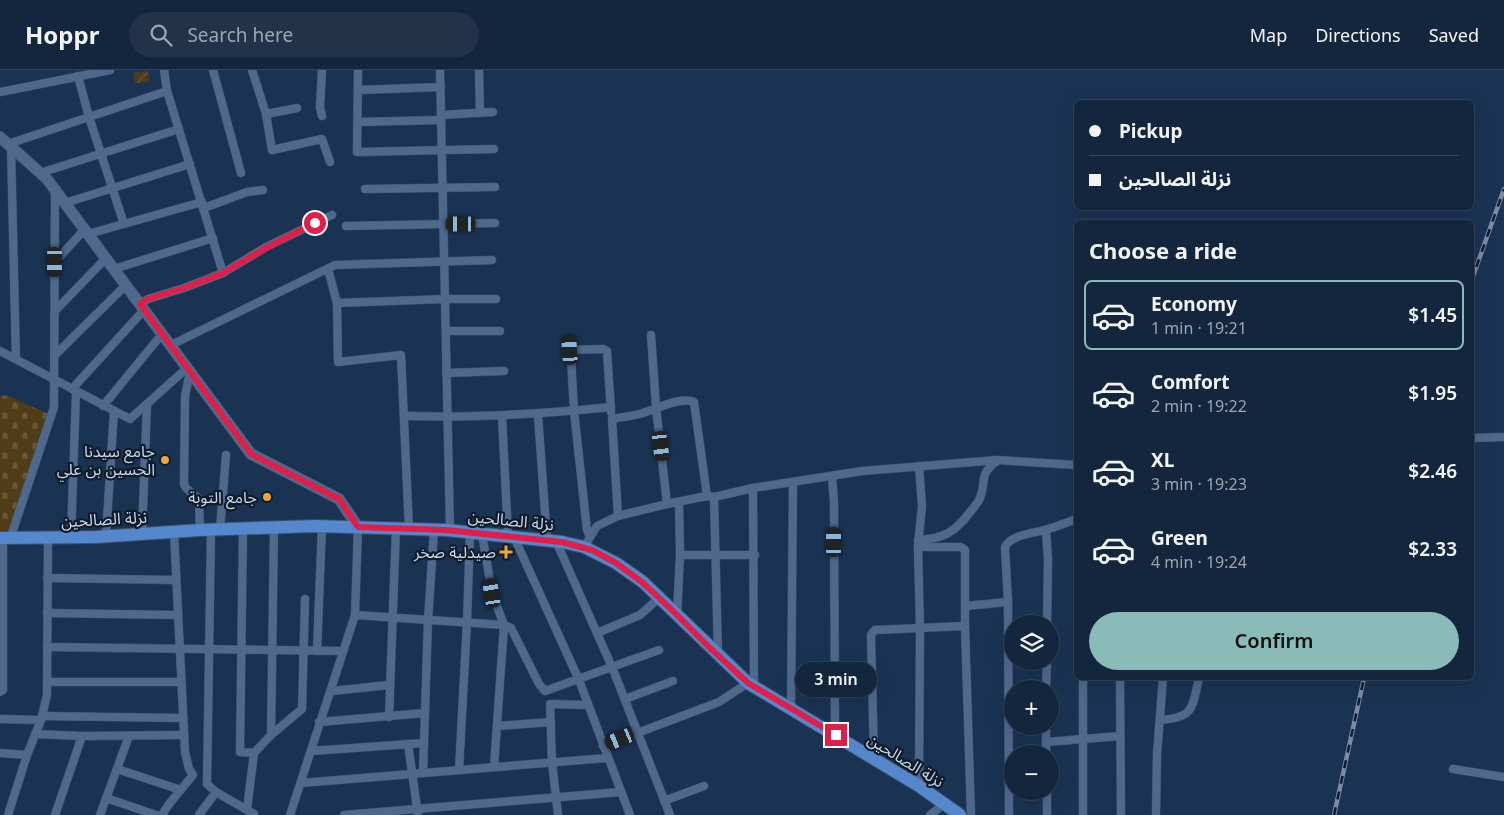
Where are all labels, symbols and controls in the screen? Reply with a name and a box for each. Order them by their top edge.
search box [129,12,479,57]
text: Hoppr [25,18,99,51]
icon: search [147,21,175,49]
text: Search here [187,22,293,48]
text: Map [1250,23,1287,47]
text: Directions [1315,23,1401,47]
text: Saved [1429,23,1479,47]
text: Pickup [1119,118,1182,144]
text: نزلة الصالحين [1119,166,1231,192]
route start [304,212,326,234]
car [446,217,476,232]
text: Choose a ride [1089,235,1237,265]
car [47,247,62,277]
text: Economy [1151,291,1237,317]
icon: car [1091,293,1136,338]
text: $1.45 [1408,302,1457,328]
text: 1 min · 19:21 [1151,317,1247,339]
car [561,335,578,365]
text: Comfort [1151,369,1230,395]
icon: car [1091,371,1136,416]
text: $1.95 [1408,380,1457,406]
text: 2 min · 19:22 [1151,395,1247,417]
car [651,430,670,462]
place label: جامع سيدنا الحسين بن علي [57,440,155,482]
text: XL [1151,447,1174,473]
icon: car [1091,449,1136,494]
marker: جامع سيدنا الحسين بن علي [159,454,171,466]
text: $2.46 [1408,458,1457,484]
text: 3 min · 19:23 [1151,473,1247,495]
place label: جامع التوبة [188,486,257,510]
marker: جامع التوبة [261,491,273,503]
street label: نزلة الصالحين [467,505,555,535]
street label: نزلة الصالحين [60,506,148,532]
text: Green [1151,525,1208,551]
car [826,527,841,557]
icon: car [1091,527,1136,572]
text: $2.33 [1408,536,1457,562]
place label: صيدلية صخر [413,541,496,563]
marker: صيدلية صخر [500,546,512,558]
text: 4 min · 19:24 [1151,551,1247,573]
car [482,577,501,609]
button: Confirm [1089,612,1459,670]
map controls [1004,615,1059,800]
button: layers [1004,615,1059,670]
callout: 3 min [795,662,877,698]
text: 3 min [814,668,858,690]
button: + [1004,680,1059,735]
route end [825,724,847,746]
car [603,726,636,752]
street label: نزلة الصالحين [864,728,948,792]
button: − [1004,745,1059,800]

